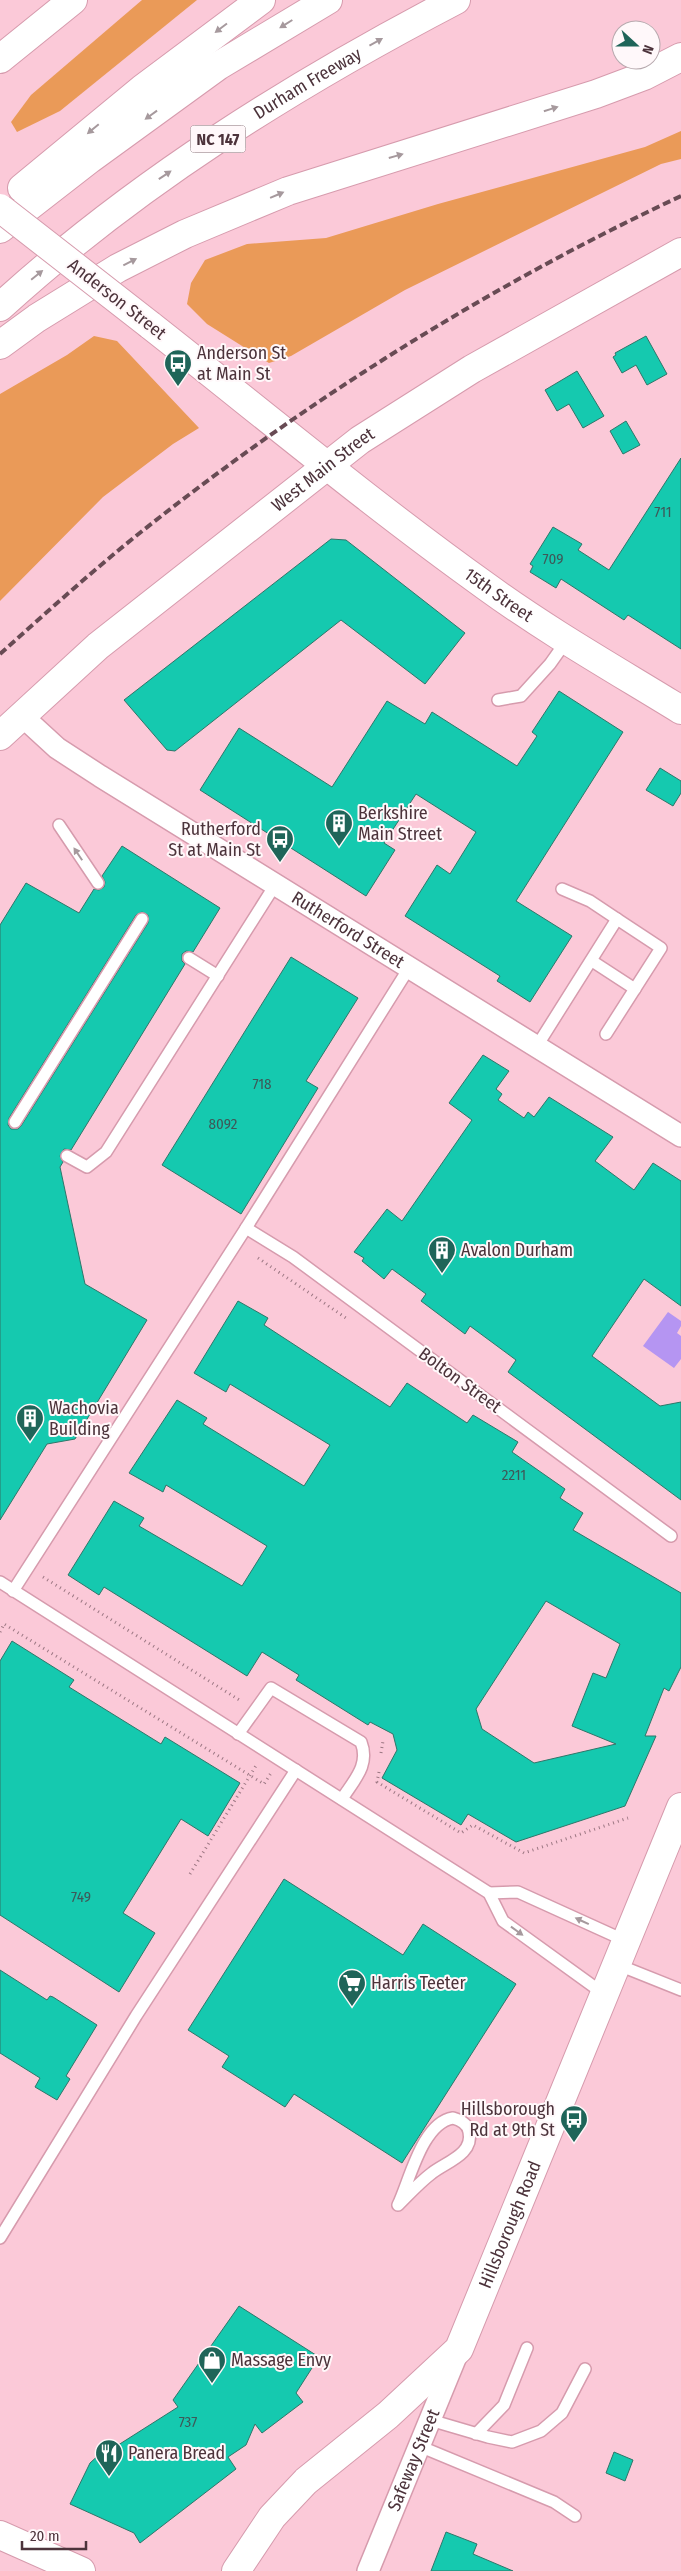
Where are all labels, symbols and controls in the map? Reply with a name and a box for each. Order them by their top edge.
one-way arrow [279,20,293,29]
north arrow [611,20,661,70]
one-way arrow [215,23,228,34]
one-way arrow [370,38,383,47]
street label: Durham Freeway [250,43,365,124]
text: N [638,43,657,56]
one-way arrow [544,104,559,112]
one-way arrow [145,109,158,120]
one-way arrow [88,123,100,135]
road number: NC 147 [190,126,246,152]
one-way arrow [388,152,404,160]
one-way arrow [158,170,172,180]
one-way arrow [270,191,284,199]
street label: Anderson Street [63,254,171,344]
one-way arrow [122,258,137,266]
one-way arrow [30,270,43,281]
place label: Anderson St at Main St [197,342,286,385]
bus stop icon: Anderson St at Main St [163,348,193,387]
street label: West Main Street [267,423,378,516]
house number: 711 [654,503,672,521]
house number: 709 [543,550,563,568]
street label: 15th Street [460,563,537,627]
place label: Berkshire Main Street [358,802,442,845]
building icon: Berkshire Main Street [324,808,354,847]
place label: Rutherford St at Main St [168,818,261,861]
bus stop icon: Rutherford St at Main St [265,824,295,863]
one-way arrow [73,847,83,861]
street label: Rutherford Street [288,886,409,973]
house number: 718 [252,1075,272,1093]
house number: 8092 [209,1115,238,1133]
building icon: Avalon Durham [427,1235,457,1274]
place label: Avalon Durham [461,1239,573,1261]
street label: Bolton Street [414,1343,506,1418]
place label: Wachovia Building [49,1397,119,1440]
building icon: Wachovia Building [15,1403,45,1442]
house number: 2211 [502,1466,526,1484]
house number: 749 [71,1888,91,1906]
one-way arrow [575,1917,589,1925]
one-way arrow [510,1926,523,1937]
supermarket icon: Harris Teeter [337,1968,367,2007]
place label: Harris Teeter [371,1972,466,1994]
place label: Hillsborough Rd at 9th St [461,2098,555,2141]
bus stop icon: Hillsborough Rd at 9th St [559,2104,589,2143]
street label: Hillsborough Road [474,2158,546,2292]
shop icon: Massage Envy [197,2345,227,2384]
place label: Massage Envy [231,2349,331,2371]
street label: Safeway Street [383,2405,444,2514]
house number: 737 [179,2413,197,2431]
restaurant icon: Panera Bread [94,2438,124,2477]
place label: Panera Bread [128,2442,225,2464]
scale bar [22,2518,86,2550]
text: 20 m [30,2527,60,2545]

